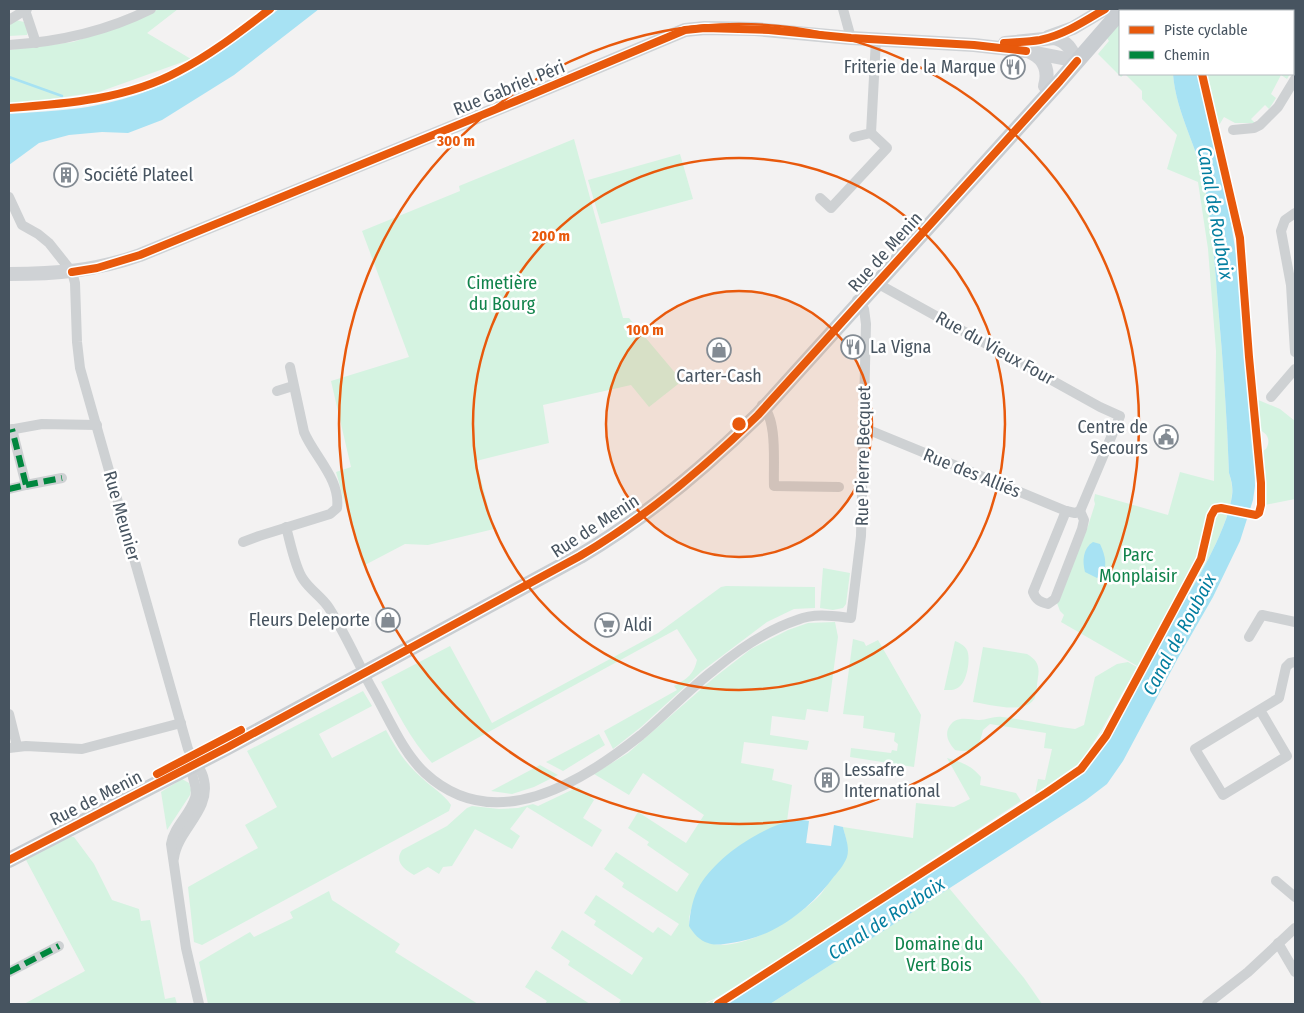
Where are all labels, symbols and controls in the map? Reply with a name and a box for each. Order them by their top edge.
legend [1119,10,1294,75]
text: Piste cyclable [1164,21,1248,39]
text: Chemin [1164,46,1210,64]
restaurant icon: Friterie de la Marque [1000,54,1026,80]
street label: Rue Gabriel Péri [450,56,568,120]
place label: Friterie de la Marque [844,56,996,78]
text: 300 m [436,132,475,150]
water label: Canal de Roubaix [1193,145,1239,282]
building icon: Société Plateel [53,162,79,188]
place label: Société Plateel [84,164,193,186]
street label: Rue de Menin [843,207,927,297]
text: 200 m [531,227,570,245]
park label: Cimetière du Bourg [467,272,537,315]
street label: Rue du Vieux Four [932,306,1059,390]
text: 100 m [626,321,664,339]
restaurant icon: La Vigna [840,334,866,360]
place label: La Vigna [870,336,932,358]
shop icon: Carter-Cash [706,337,732,363]
place label: Carter-Cash [676,365,762,387]
street label: Rue Pierre Becquet [851,386,875,526]
centre of rings [730,415,748,433]
place label: Centre de Secours [1078,416,1148,459]
public building icon: Centre de Secours [1153,424,1179,450]
street label: Rue des Alliés [920,444,1024,503]
street label: Rue Meunier [99,468,146,564]
street label: Rue de Menin [547,489,643,563]
park label: Parc Monplaisir [1099,544,1178,587]
water label: Canal de Roubaix [1138,569,1221,699]
shop icon: Fleurs Deleporte [375,607,401,633]
place label: Fleurs Deleporte [249,609,370,631]
supermarket icon: Aldi [594,612,620,638]
place label: Aldi [624,614,652,636]
place label: Lessafre International [844,759,940,802]
street label: Rue de Menin [46,765,146,831]
building icon: Lessafre International [814,767,840,793]
water label: Canal de Roubaix [824,872,950,965]
park label: Domaine du Vert Bois [895,933,983,976]

